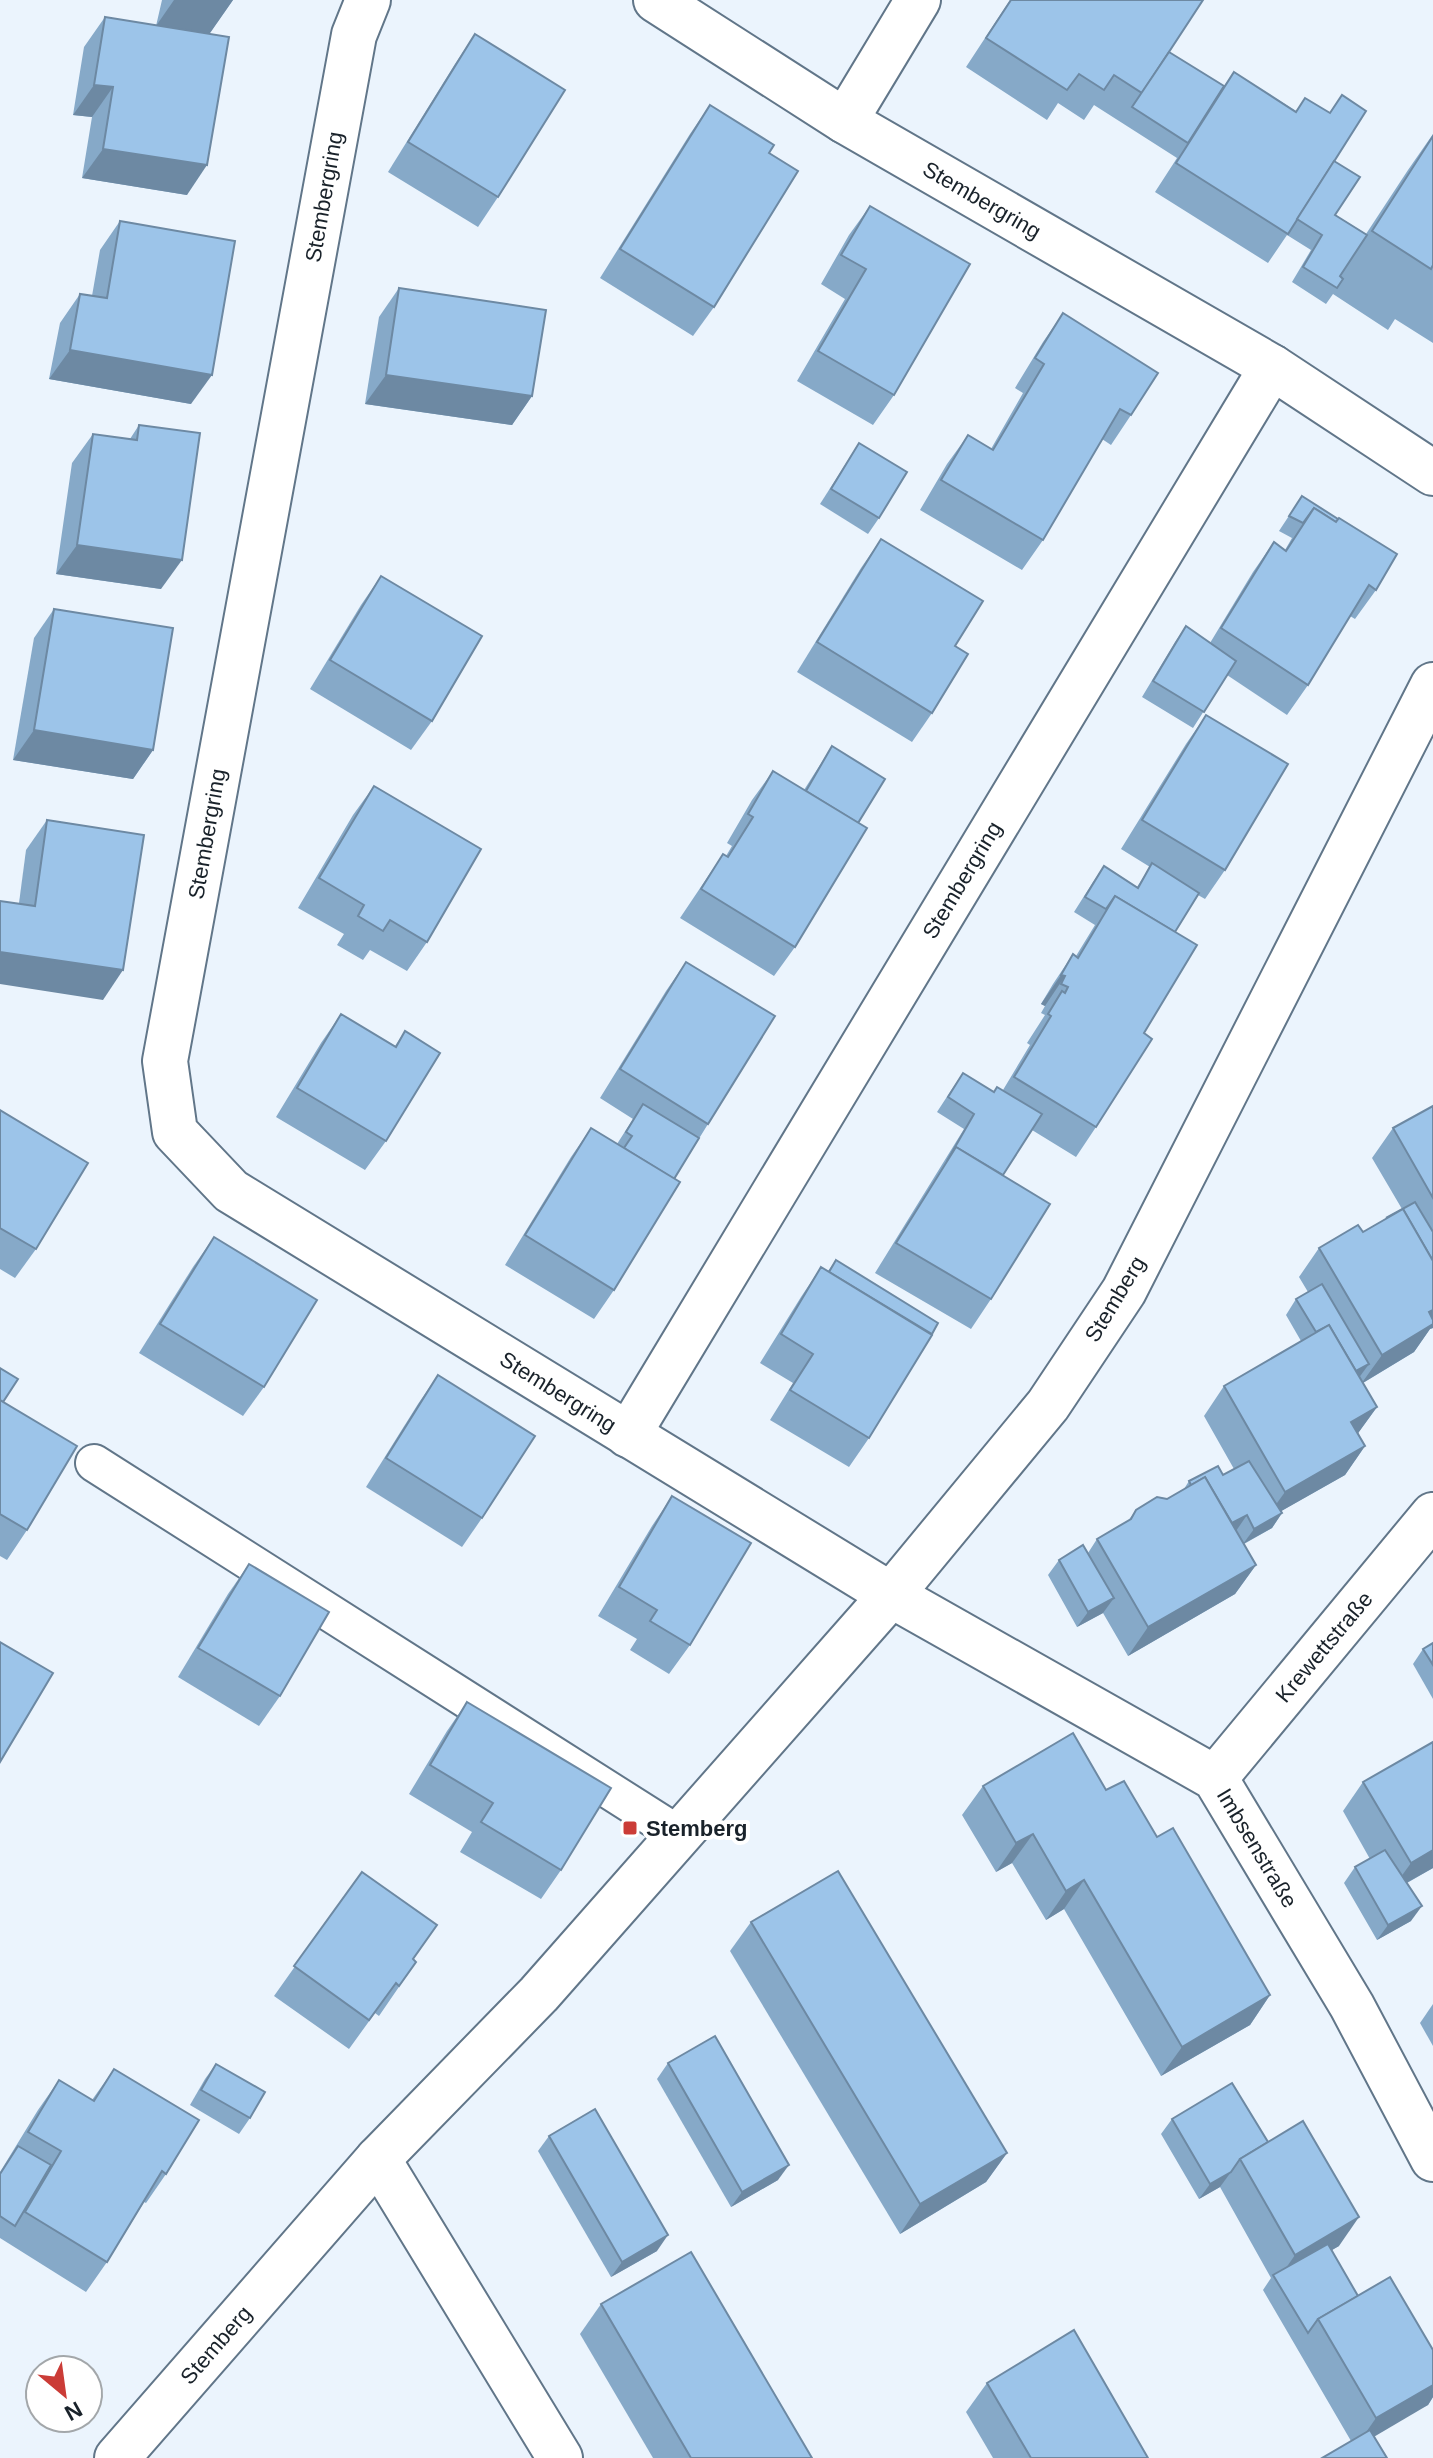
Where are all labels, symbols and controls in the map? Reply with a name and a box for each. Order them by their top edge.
street label: Stembergring [300,130,348,264]
street label: Stembergring [919,156,1045,244]
street label: Stembergring [183,767,231,901]
street label: Stembergring [917,817,1007,943]
street label: Stemberg [1080,1252,1150,1346]
street label: Stembergring [495,1346,621,1438]
street label: Krewettstraße [1270,1587,1378,1707]
street label: Imbsenstraße [1212,1784,1302,1912]
place label: Stemberg [646,1816,747,1841]
marker: Stemberg [621,1819,639,1837]
street label: Stemberg [175,2301,257,2389]
north arrow [24,2354,104,2434]
text: N [60,2396,86,2426]

